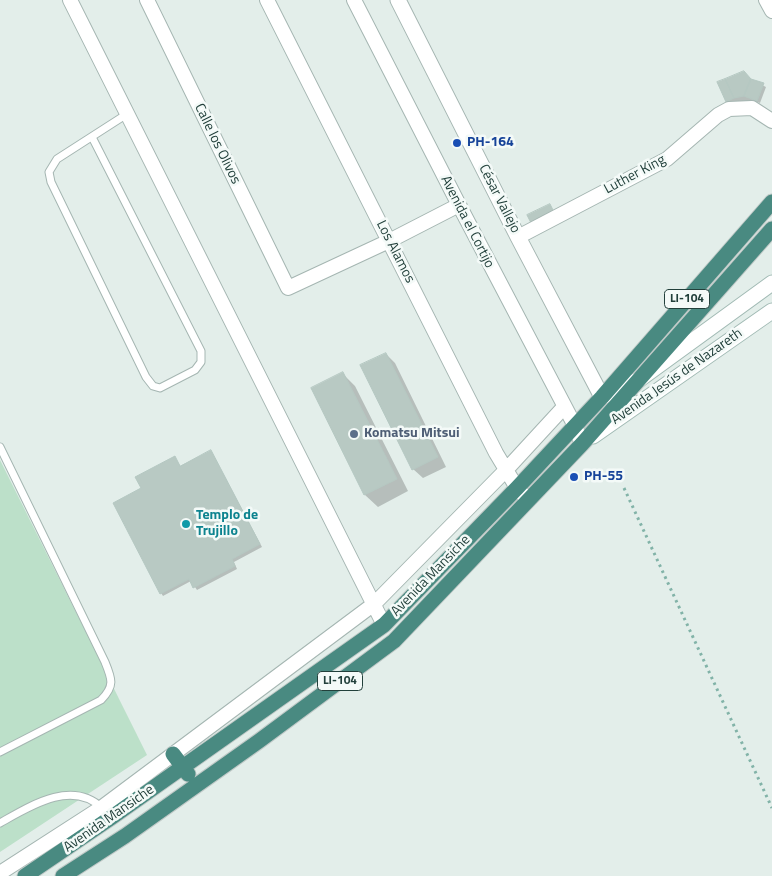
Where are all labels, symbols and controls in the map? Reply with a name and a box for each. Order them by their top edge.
street label: Calle los Olivos [190,101,244,187]
place label: PH-164 [467,135,514,151]
marker: PH-164 [451,137,463,149]
street label: Luther King [601,152,669,198]
street label: César Vallejo [475,162,523,236]
street label: Avenida el Cortijo [437,173,497,271]
street label: Los Alamos [372,218,418,286]
road number: LI-104 [664,290,710,308]
street label: Avenida Jesús de Nazareth [608,325,746,429]
place label: Komatsu Mitsui [364,426,460,442]
marker: Komatsu Mitsui [348,428,360,440]
place label: PH-55 [584,469,623,485]
marker: PH-55 [568,471,580,483]
place label: Templo de Trujillo [196,508,258,540]
marker: Templo de Trujillo [180,518,192,530]
street label: Avenida Mansiche [388,532,474,620]
road number: LI-104 [318,671,362,690]
street label: Avenida Mansiche [61,782,157,856]

